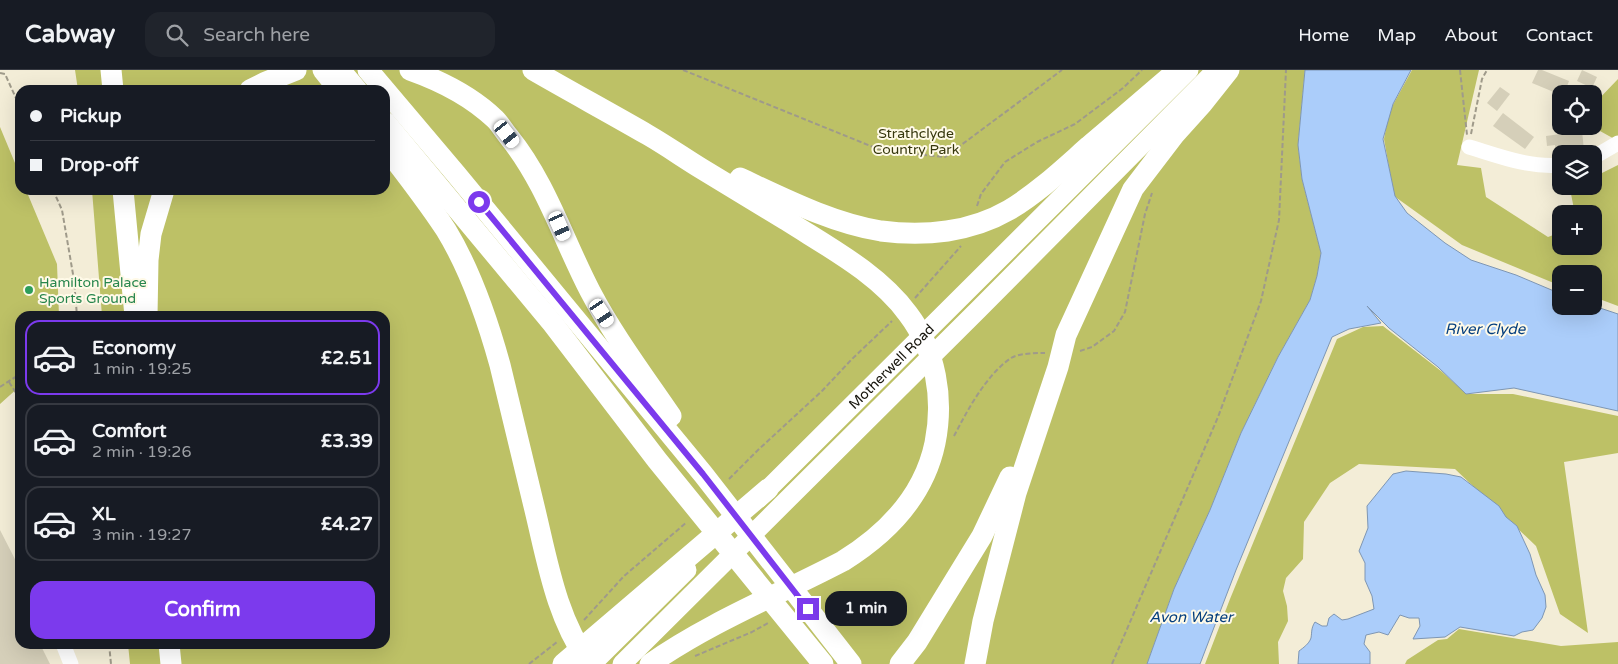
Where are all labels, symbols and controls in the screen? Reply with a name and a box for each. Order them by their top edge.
search box [145,12,495,57]
text: Cabway [25,20,115,49]
icon: search [163,21,191,49]
text: Search here [203,24,310,46]
text: Home [1298,24,1349,46]
text: Map [1377,24,1416,46]
text: About [1444,24,1498,46]
text: Contact [1526,24,1593,46]
map controls [1552,85,1602,315]
button: locate [1552,85,1602,135]
text: Pickup [60,105,121,127]
car [491,118,522,150]
park label: Strathclyde Country Park [873,125,960,158]
button: layers [1552,145,1602,195]
text: Drop-off [60,154,139,176]
route start [468,191,490,213]
button: + [1552,205,1602,255]
car [547,209,572,243]
button: − [1552,265,1602,315]
place label: Hamilton Palace Sports Ground [39,274,147,307]
marker: Hamilton Palace Sports Ground [23,284,35,296]
car [587,296,616,330]
water label: River Clyde [1445,320,1527,338]
street label: Motherwell Road [845,321,938,413]
icon: car [32,335,77,380]
text: Economy [92,337,176,359]
text: £2.51 [321,347,373,369]
text: 1 min · 19:25 [92,359,191,379]
icon: car [32,418,77,463]
text: Comfort [92,420,166,442]
text: £3.39 [321,430,373,452]
text: 2 min · 19:26 [92,442,191,462]
icon: car [32,501,77,546]
text: XL [92,503,116,525]
text: £4.27 [321,513,373,535]
text: 3 min · 19:27 [92,525,191,545]
button: Confirm [30,581,375,639]
callout: 1 min [826,592,908,626]
route end [797,598,819,620]
text: 1 min [845,598,887,618]
water label: Avon Water [1149,608,1235,626]

